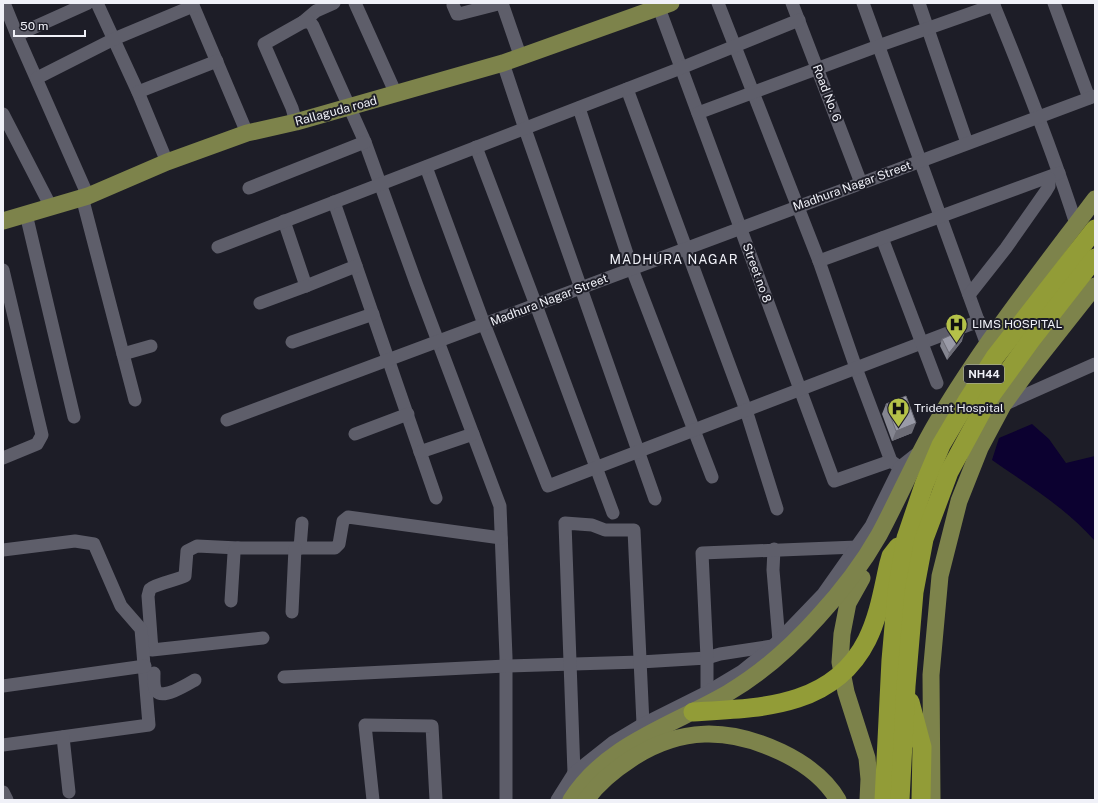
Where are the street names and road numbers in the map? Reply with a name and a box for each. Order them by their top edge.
street label: Road No. 6 [810,62,844,124]
street label: Rallaguda road [293,93,379,129]
street label: Madhura Nagar Street [791,158,913,214]
street label: Street no 8 [740,241,774,305]
street label: Madhura Nagar Street [488,271,610,329]
road number: NH44 [964,365,1004,383]

